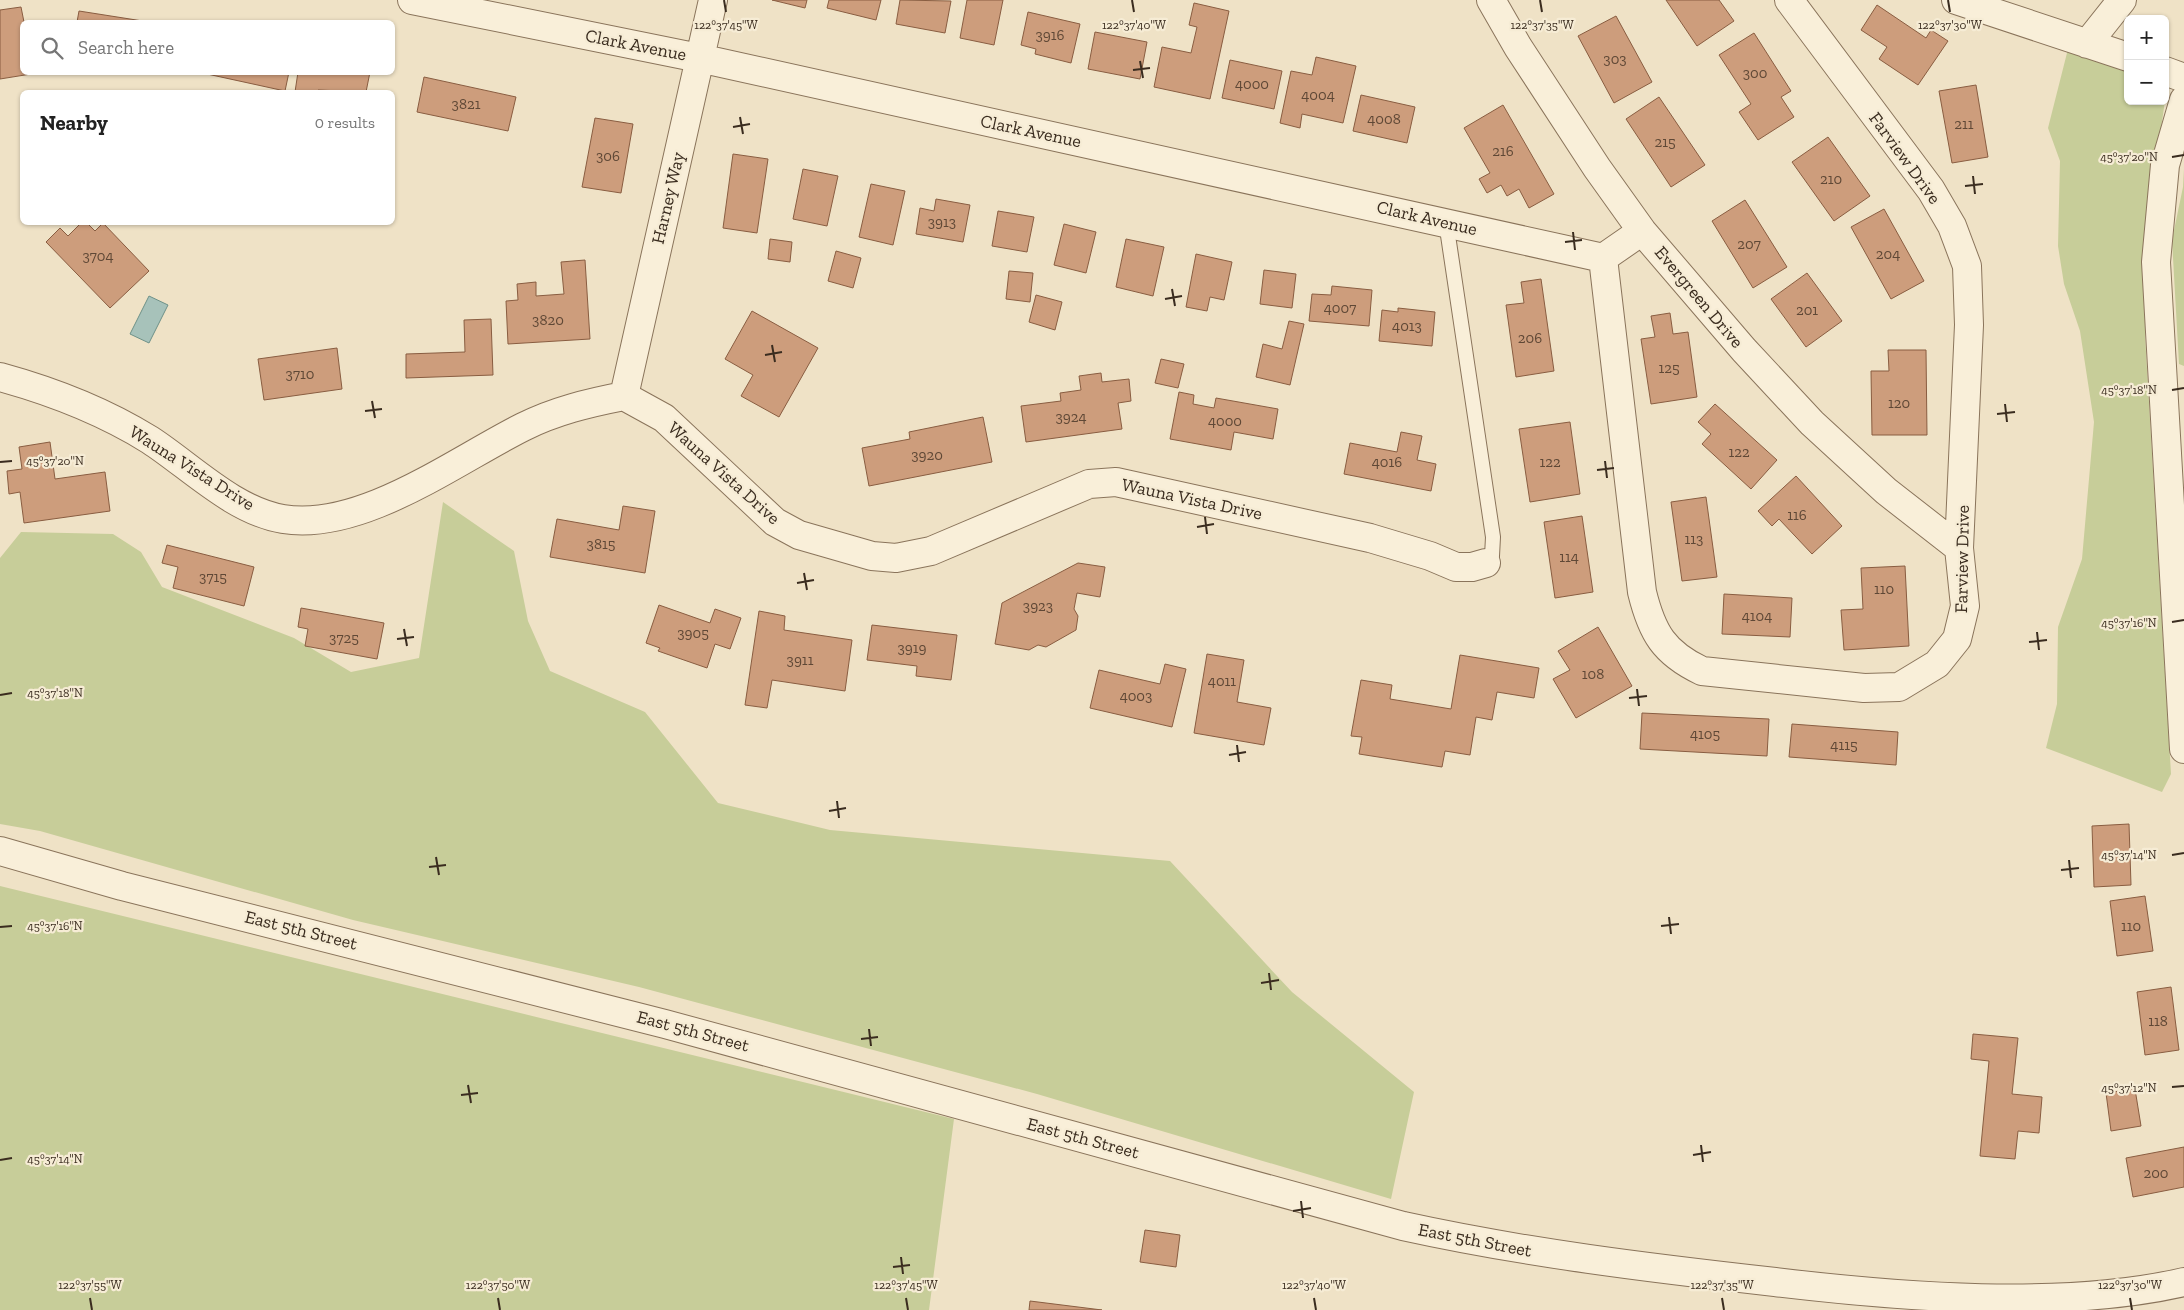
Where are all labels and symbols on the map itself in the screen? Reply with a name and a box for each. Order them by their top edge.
text: 122°37'45"W [694,18,758,32]
text: 122°37'40"W [1102,18,1167,32]
text: 122°37'35"W [1510,18,1574,32]
text: 122°37'30"W [1918,18,1983,32]
street label: Clark Avenue [584,24,688,66]
house number: 3916 [1035,26,1065,44]
house number: 303 [1603,50,1627,68]
house number: 300 [1743,64,1767,82]
house number: 4000 [1235,75,1269,93]
house number: 4004 [1301,86,1335,104]
house number: 3821 [452,95,481,113]
street label: Farview Drive [1864,108,1946,208]
street label: Clark Avenue [979,110,1083,152]
house number: 4008 [1367,110,1401,128]
house number: 211 [1954,115,1974,133]
house number: 215 [1654,133,1676,151]
house number: 216 [1492,142,1514,160]
house number: 306 [596,147,620,165]
street label: Harney Way [647,149,689,246]
text: 45°37'20"N [2100,150,2158,164]
house number: 210 [1820,170,1842,188]
street label: Clark Avenue [1375,196,1479,240]
house number: 3913 [928,213,956,231]
house number: 207 [1737,235,1761,253]
street label: Evergreen Drive [1650,241,1748,353]
house number: 204 [1876,245,1900,263]
house number: 3704 [82,247,114,265]
house number: 4007 [1324,299,1356,317]
house number: 201 [1796,301,1818,319]
house number: 3820 [532,311,564,329]
house number: 4013 [1392,317,1422,335]
house number: 206 [1518,329,1542,347]
house number: 125 [1658,359,1680,377]
house number: 3710 [286,365,314,383]
text: 45°37'18"N [2101,383,2157,397]
house number: 120 [1888,394,1910,412]
house number: 3924 [1055,408,1087,426]
house number: 4000 [1208,412,1242,430]
street label: Wauna Vista Drive [663,417,785,529]
street label: Wauna Vista Drive [125,421,259,515]
house number: 122 [1728,443,1750,461]
house number: 3920 [911,446,943,464]
house number: 4016 [1372,453,1402,471]
house number: 122 [1539,453,1561,471]
text: 45°37'20"N [26,454,84,468]
street label: Wauna Vista Drive [1120,473,1264,525]
street label: Farview Drive [1950,505,1974,613]
house number: 116 [1787,506,1807,524]
house number: 113 [1685,530,1703,548]
house number: 3815 [587,535,616,553]
house number: 114 [1559,548,1579,566]
house number: 3715 [199,568,227,586]
house number: 110 [1874,580,1894,598]
house number: 3923 [1023,597,1053,615]
house number: 4104 [1742,607,1772,625]
text: 45°37'16"N [2101,616,2157,630]
house number: 3905 [677,624,709,642]
house number: 3725 [329,629,359,647]
house number: 3919 [897,639,927,657]
house number: 3911 [787,651,814,669]
house number: 108 [1582,665,1604,683]
house number: 4011 [1208,672,1236,690]
text: 45°37'18"N [27,686,83,700]
house number: 4003 [1120,687,1152,705]
house number: 4105 [1690,725,1720,743]
house number: 4115 [1830,736,1858,754]
text: 45°37'14"N [2101,848,2157,862]
street label: East 5th Street [242,905,360,955]
house number: 110 [2121,917,2141,935]
text: 45°37'16"N [27,919,83,933]
street label: East 5th Street [634,1005,752,1057]
house number: 118 [2148,1012,2168,1030]
text: 45°37'12"N [2101,1081,2157,1095]
street label: East 5th Street [1024,1112,1142,1164]
text: 45°37'14"N [27,1152,83,1166]
house number: 200 [2143,1164,2169,1182]
street label: East 5th Street [1416,1218,1534,1262]
text: 122°37'55"W [58,1278,123,1292]
text: 122°37'50"W [466,1278,531,1292]
text: 122°37'45"W [874,1278,938,1292]
text: 122°37'40"W [1282,1278,1347,1292]
text: 122°37'35"W [1690,1278,1754,1292]
text: 122°37'30"W [2098,1278,2163,1292]

